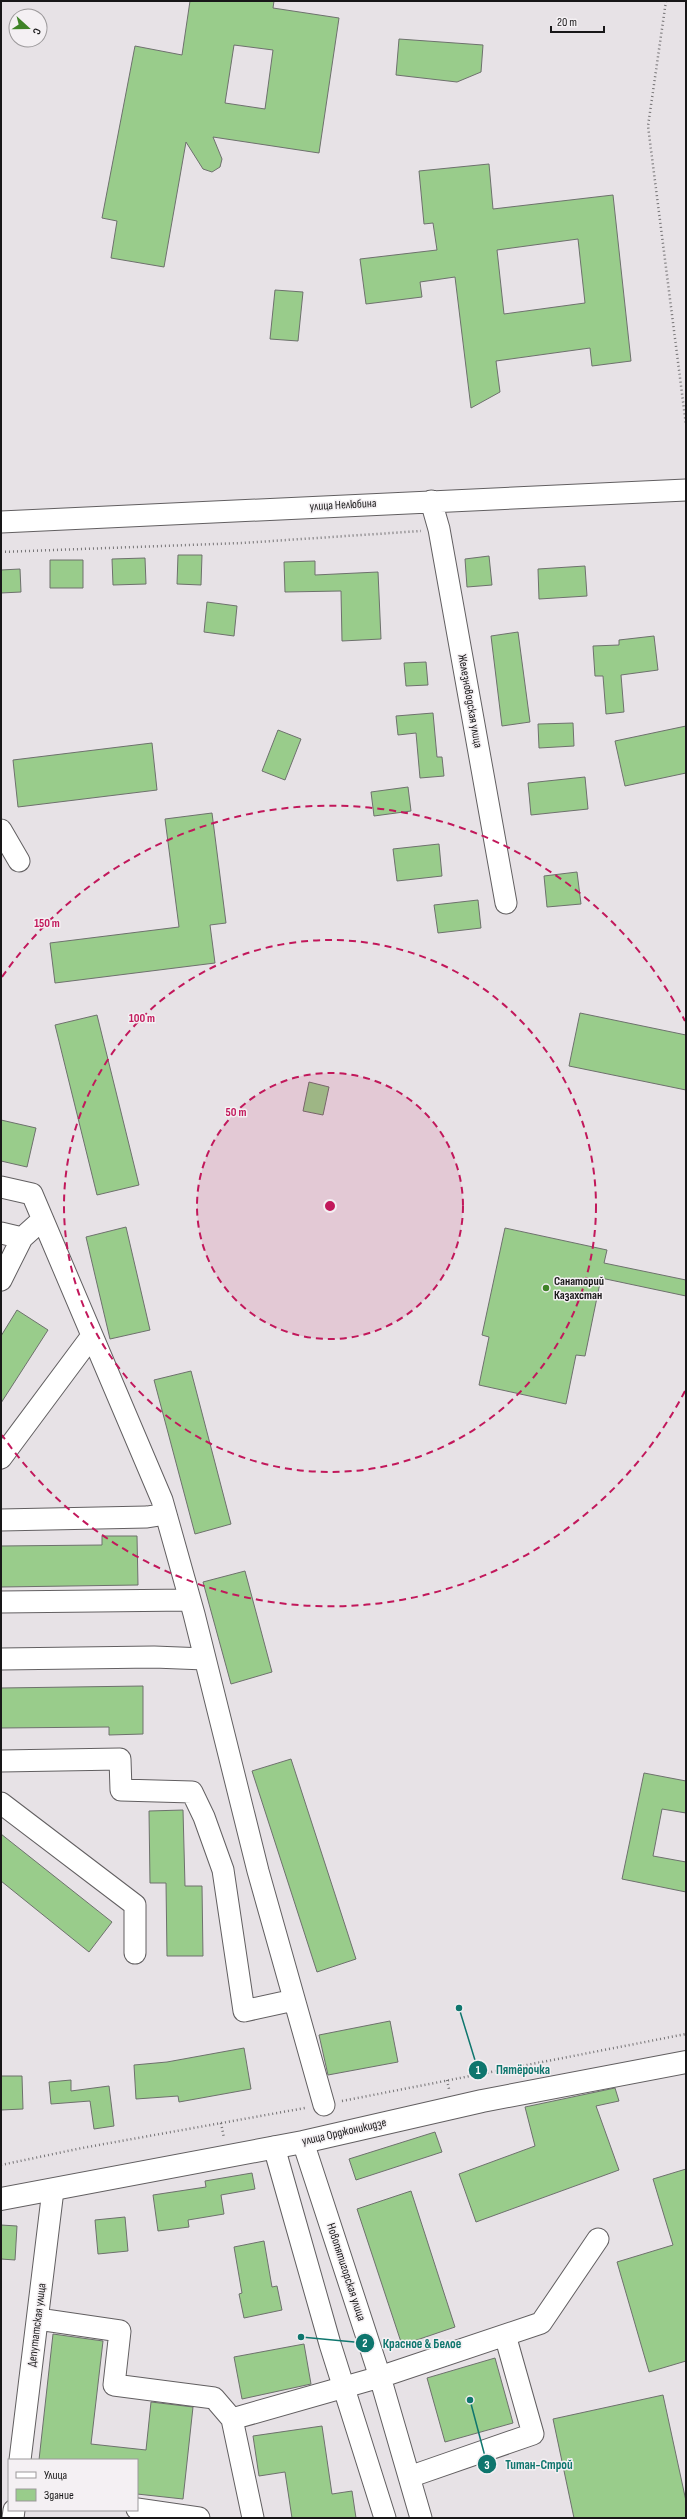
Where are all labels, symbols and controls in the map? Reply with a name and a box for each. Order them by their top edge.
north arrow [8,8,48,48]
scale bar [551,8,604,34]
text: 20 m [557,15,577,30]
text: С [30,26,44,37]
street label: улица Нелюбина [309,496,377,514]
street label: Железноводская улица [454,653,486,749]
text: 150 m [34,916,60,931]
text: 100 m [129,1011,155,1026]
text: 50 m [226,1105,246,1120]
centre of rings [323,1199,337,1213]
place label: Санаторий Казахстан [554,1274,604,1303]
marker: Санаторий Казахстан [541,1283,551,1293]
callout: Пятёрочка [468,2057,558,2082]
text: Пятёрочка [496,2062,550,2078]
text: 1 [476,2063,481,2078]
street label: улица Орджоникидзе [300,2115,388,2149]
street label: Новопятигорская улица [323,2221,369,2323]
street label: Депутатская улица [24,2282,50,2368]
callout: Красное & Белое [355,2331,469,2356]
text: 2 [362,2336,368,2351]
text: Красное & Белое [383,2336,462,2352]
callout: Титан-Строй [477,2452,580,2477]
text: Титан-Строй [505,2457,573,2473]
text: 3 [484,2458,490,2473]
legend [8,2459,138,2511]
text: Улица [44,2468,68,2483]
text: Здание [44,2488,74,2503]

